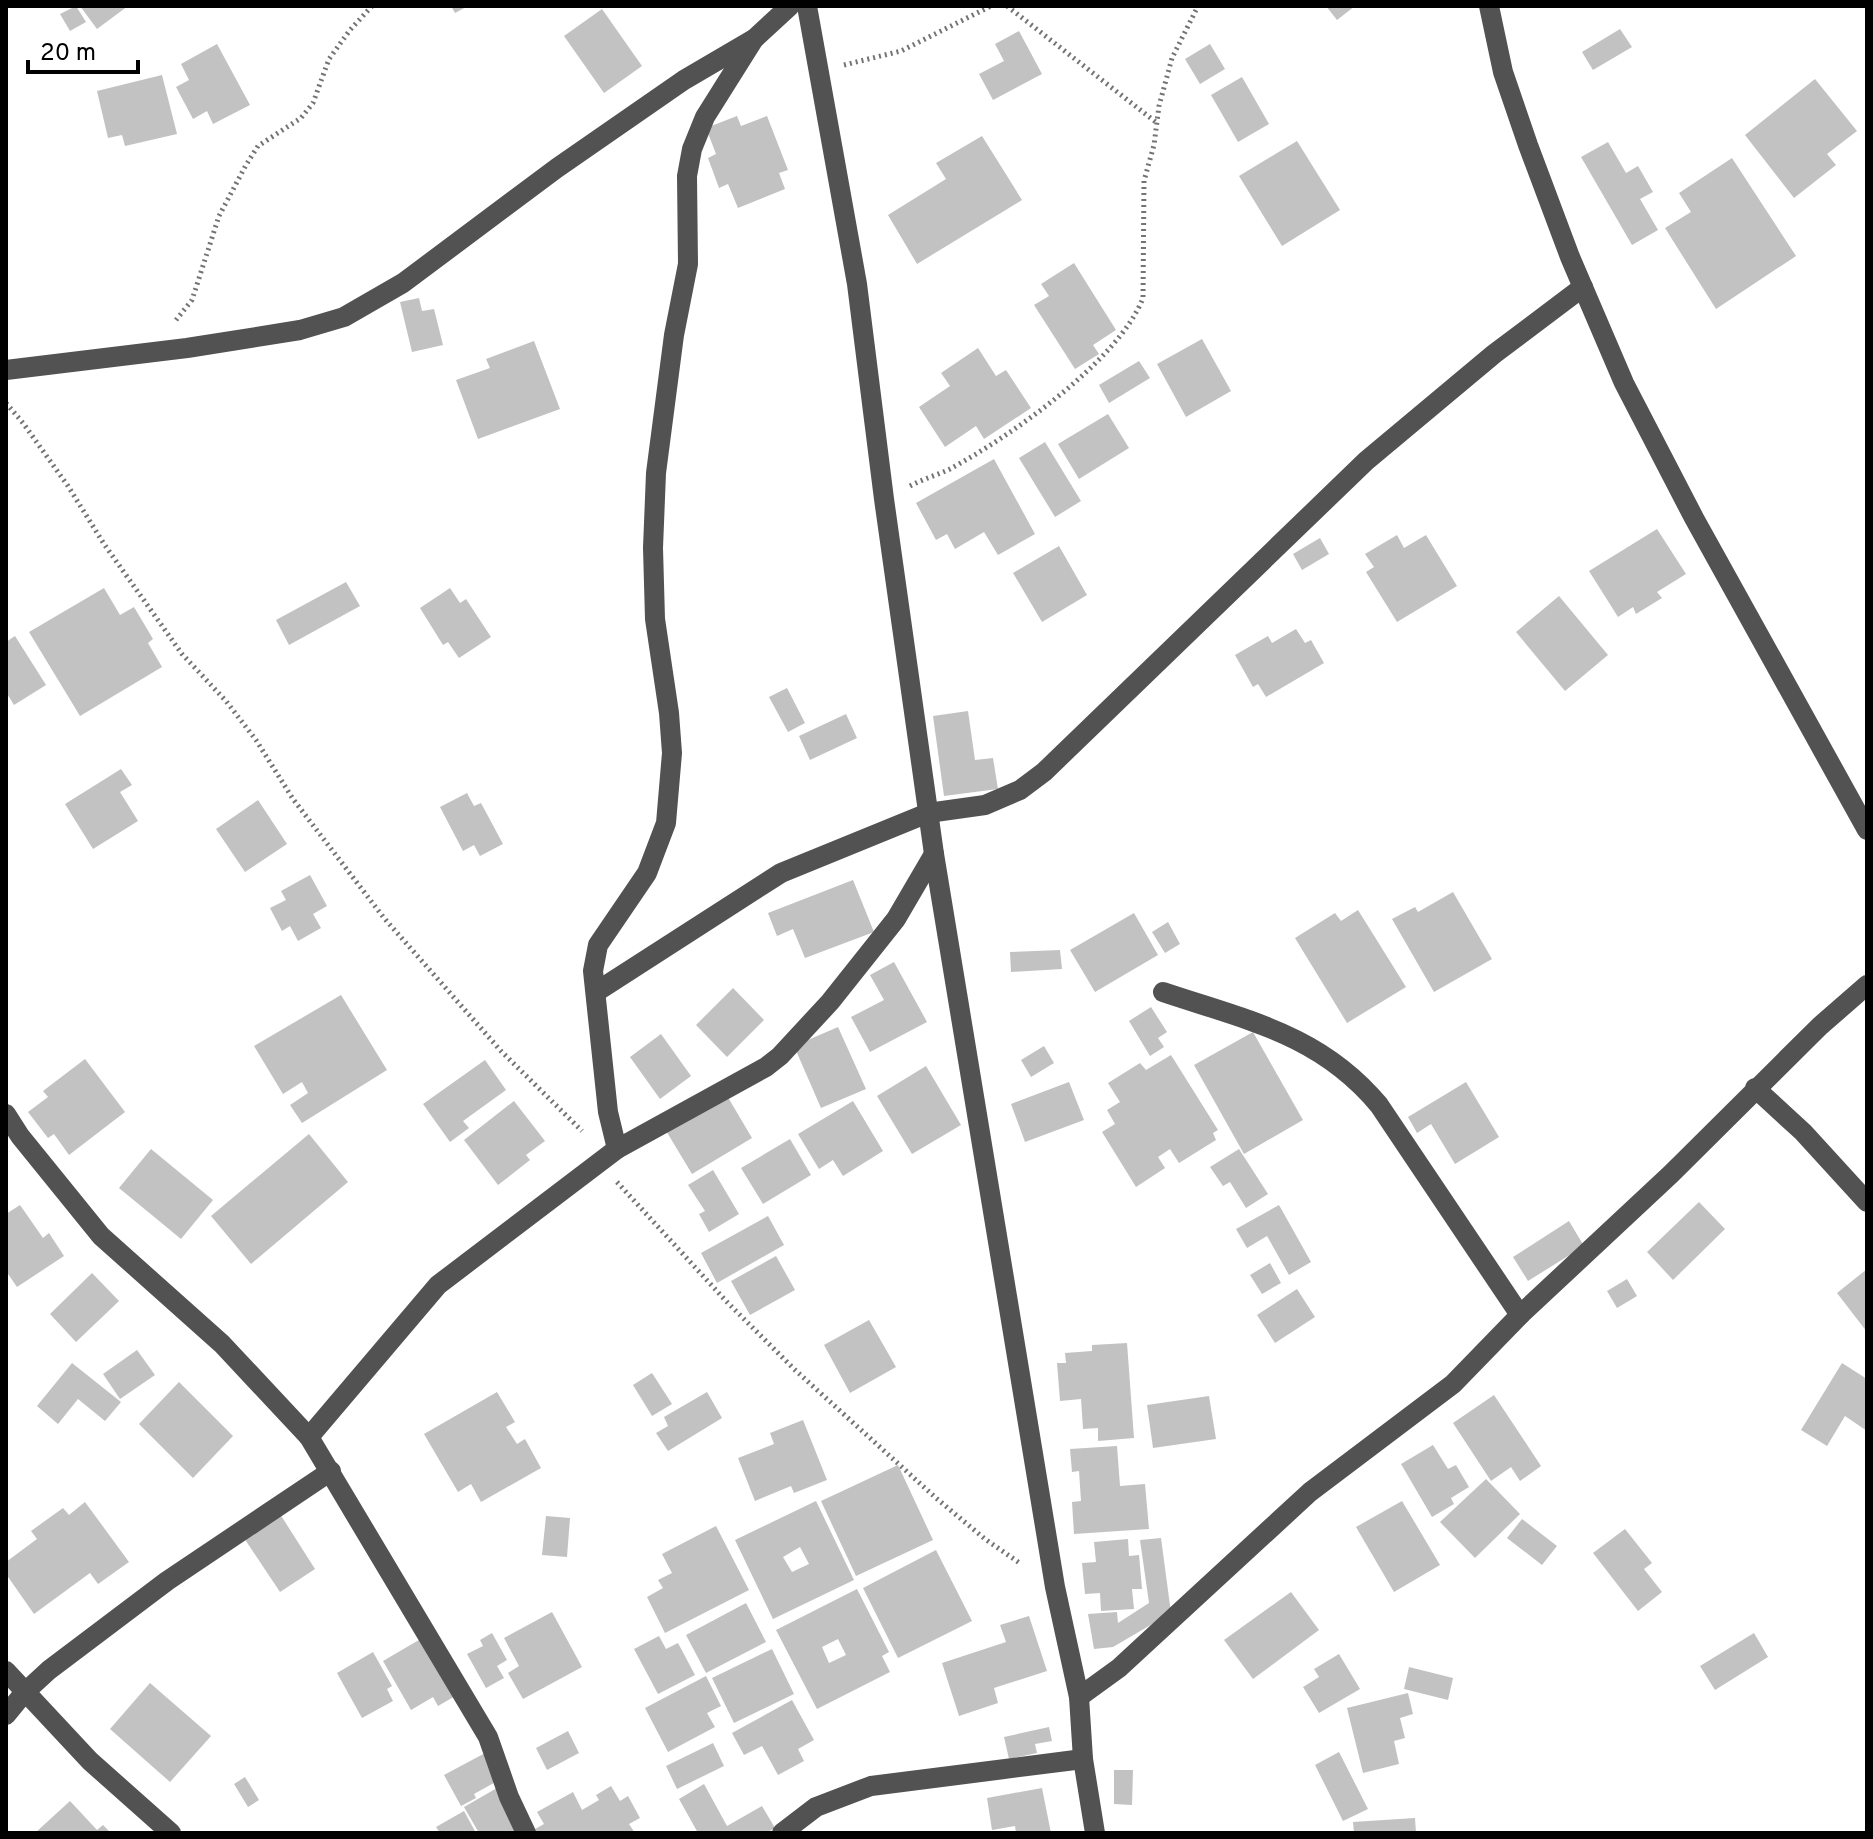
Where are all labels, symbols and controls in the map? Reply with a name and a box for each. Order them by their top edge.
scale bar [28,24,138,74]
text: 20 m [40,39,96,69]

